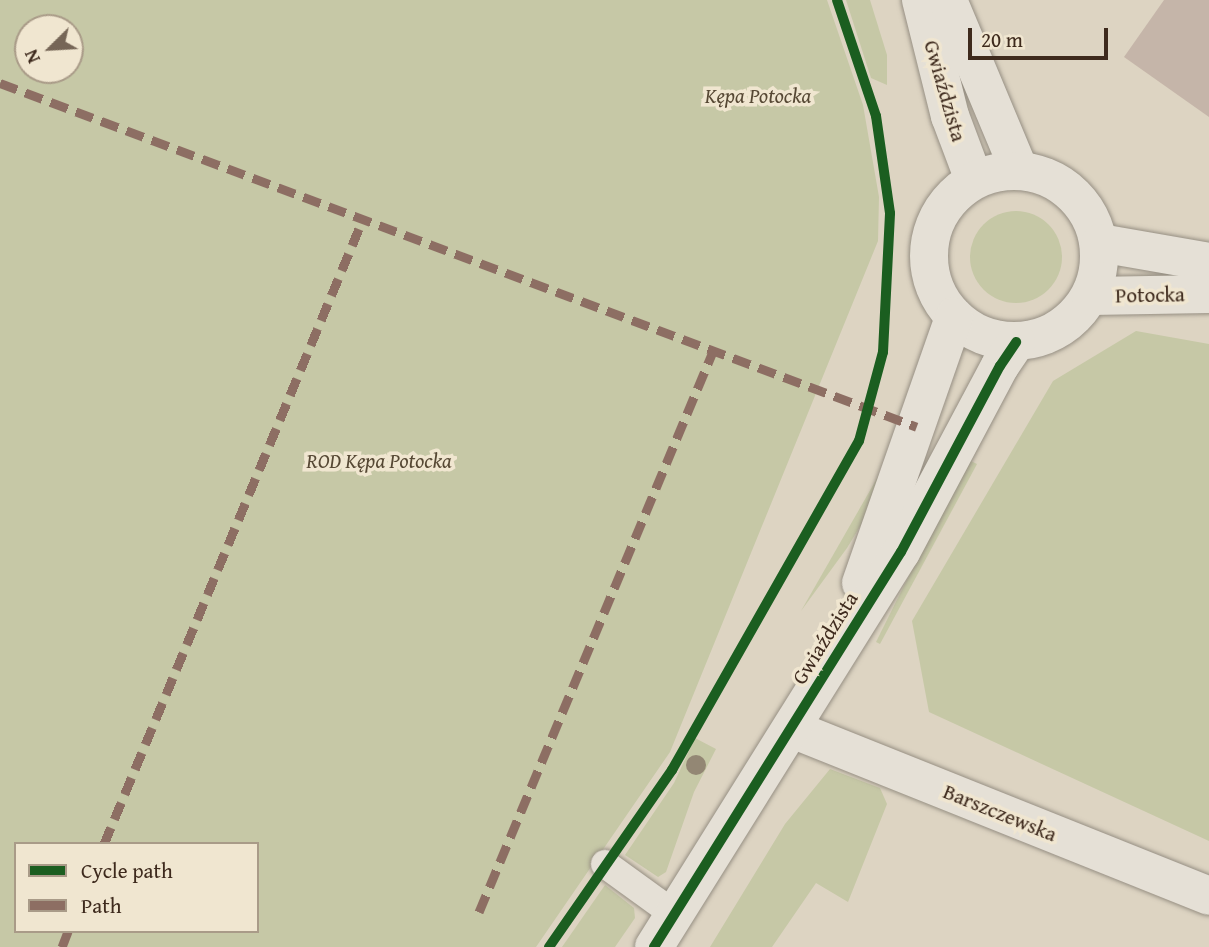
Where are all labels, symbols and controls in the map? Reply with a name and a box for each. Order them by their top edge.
north arrow [14,14,84,84]
scale bar [971,14,1111,58]
text: 20 m [981,24,1023,55]
street label: Gwiaździsta [919,37,971,145]
text: N [16,45,47,68]
park label: Kępa Potocka [705,83,811,109]
street label: Potocka [1115,282,1185,308]
park label: ROD Kępa Potocka [306,448,452,474]
street label: Gwiaździsta [787,587,863,689]
street label: Barszczewska [940,779,1060,847]
legend [14,842,259,933]
text: Cycle path [81,855,173,886]
text: Path [81,890,121,921]

